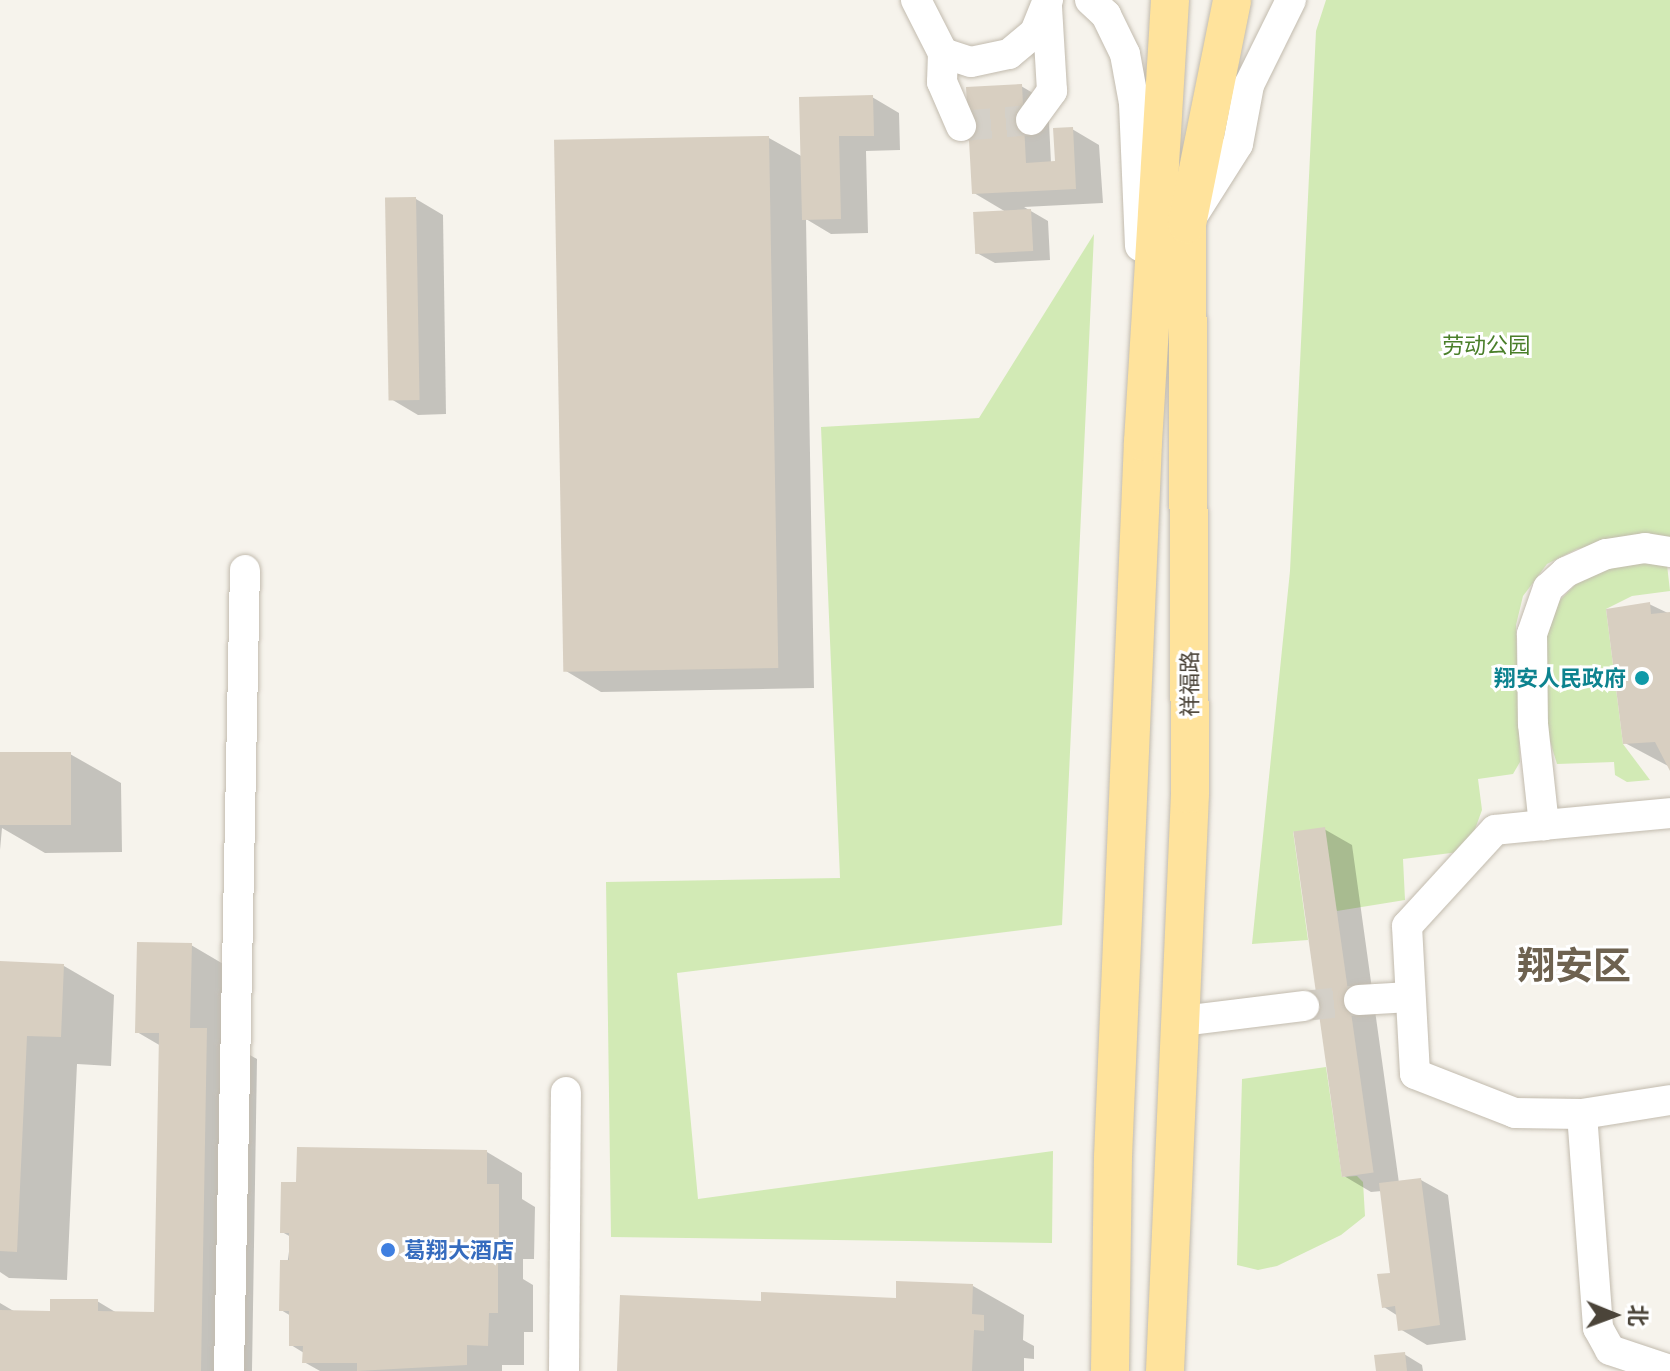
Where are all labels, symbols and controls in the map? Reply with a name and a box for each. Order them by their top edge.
park label: 劳动公园 [1442,332,1530,358]
street label: 祥福路 [1176,651,1202,717]
place label: 翔安人民政府 [1494,665,1626,691]
marker: 翔安人民政府 [1633,669,1651,687]
district label: 翔安区 [1517,941,1631,987]
place label: 葛翔大酒店 [404,1237,514,1263]
marker: 葛翔大酒店 [379,1241,397,1259]
north arrow [1574,1275,1654,1355]
text: 北 [1625,1304,1652,1327]

